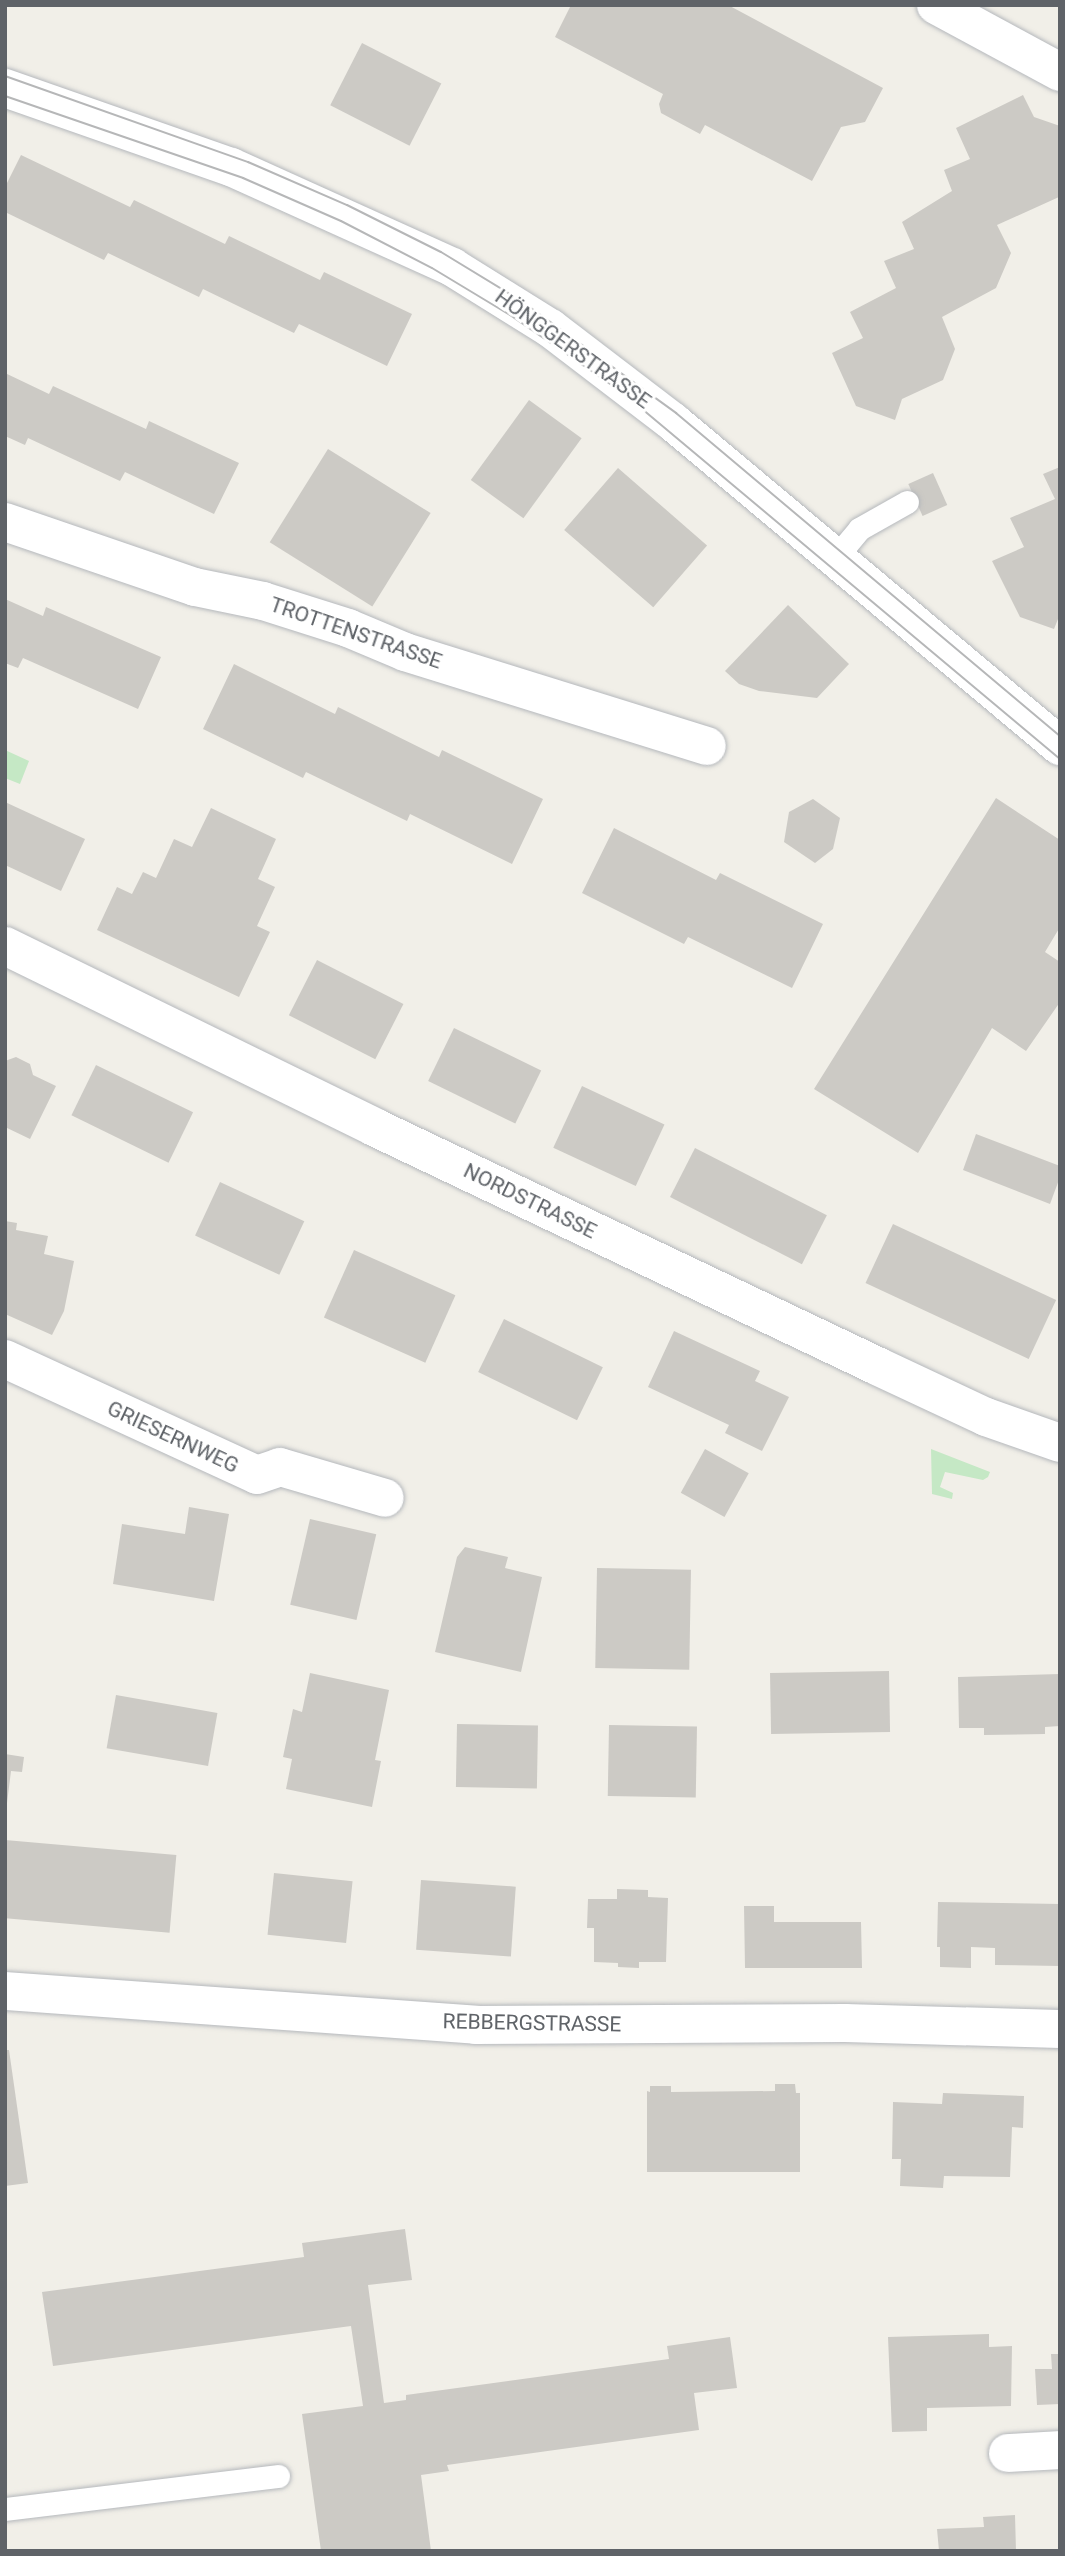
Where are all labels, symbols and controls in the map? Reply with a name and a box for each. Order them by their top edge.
street label: HÖNGGERSTRASSE [490,284,656,414]
street label: TROTTENSTRASSE [267,592,445,674]
street label: NORDSTRASSE [459,1158,601,1244]
street label: GRIESERNWEG [103,1396,243,1478]
street label: REBBERGSTRASSE [442,2009,622,2037]

